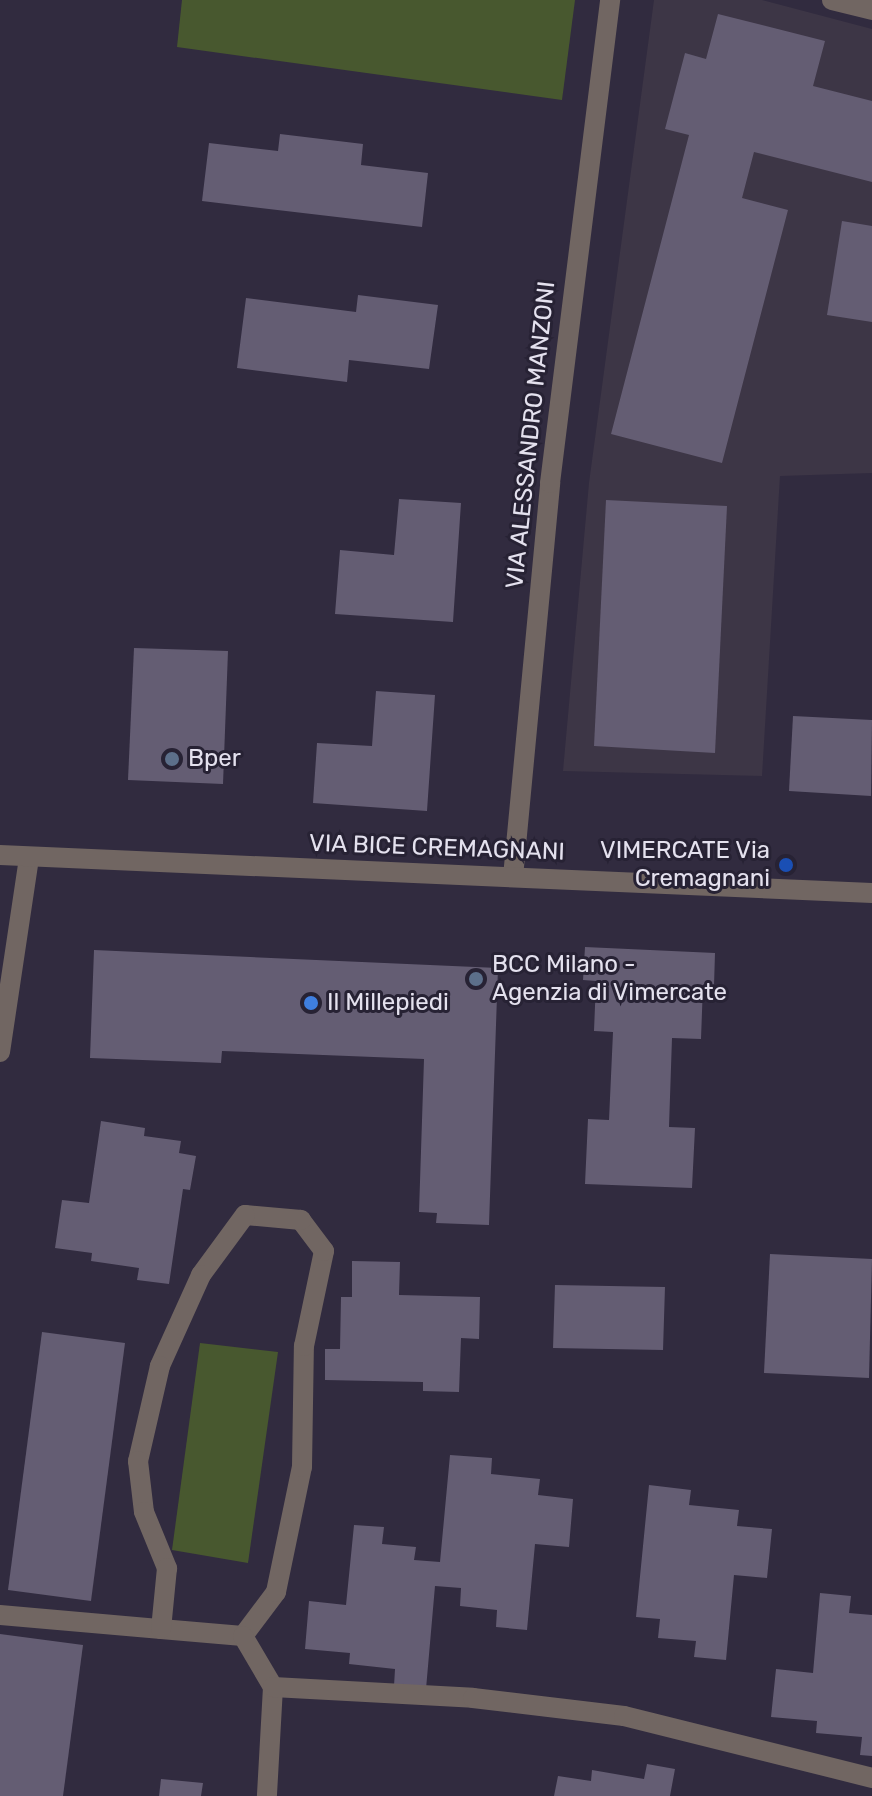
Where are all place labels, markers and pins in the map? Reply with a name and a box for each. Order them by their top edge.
place label: Bper [188,745,241,773]
marker: Bper [163,750,181,768]
place label: VIMERCATE Via Cremagnani [599,837,770,893]
marker: VIMERCATE Via Cremagnani [777,856,795,874]
place label: BCC Milano - Agenzia di Vimercate [492,951,728,1007]
marker: BCC Milano - Agenzia di Vimercate [467,970,485,988]
place label: Il Millepiedi [327,989,449,1017]
marker: Il Millepiedi [302,994,320,1012]

